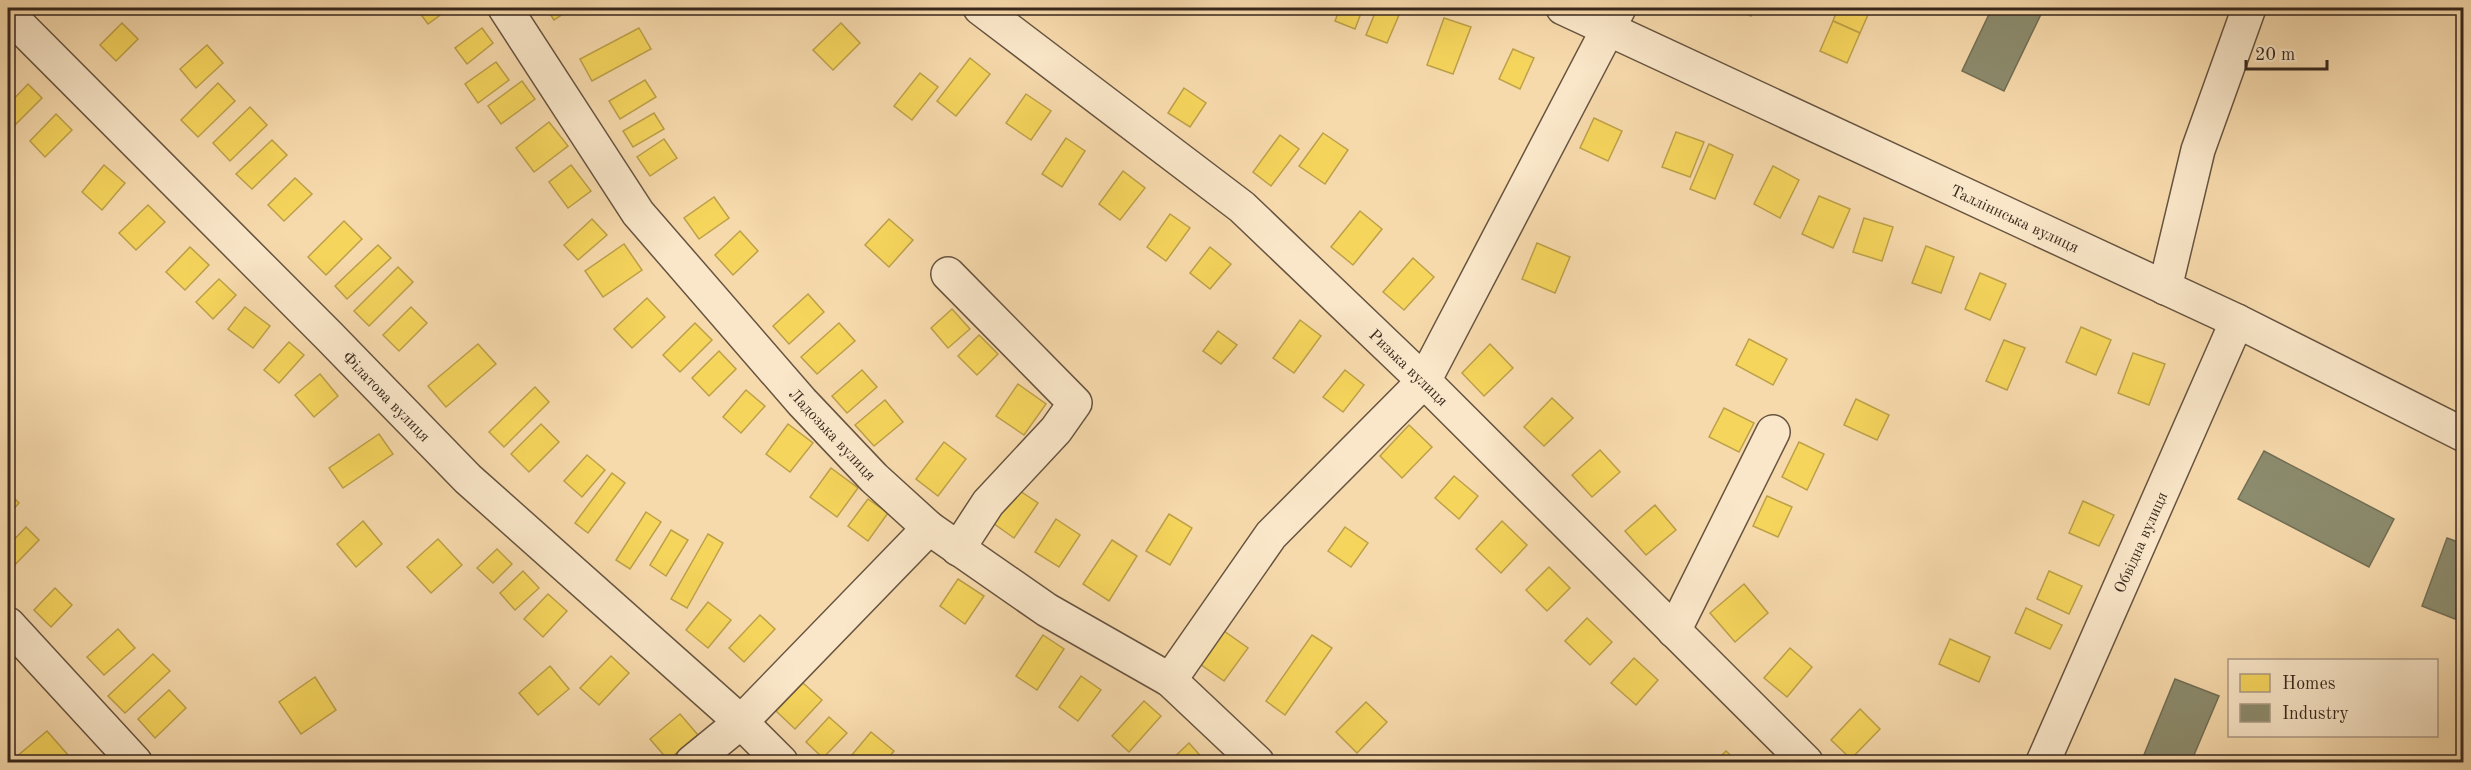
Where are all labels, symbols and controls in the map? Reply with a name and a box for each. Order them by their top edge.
scale bar [2246,33,2327,71]
text: 20 m [2255,46,2295,64]
street label: Талліннська вулиця [1948,183,2081,257]
street label: Ризька вулиця [1365,327,1450,410]
street label: Філатова вулиця [339,349,432,446]
street label: Ладозька вулиця [785,386,878,484]
street label: Обвідна вулиця [2112,490,2171,596]
legend [2228,659,2438,737]
text: Homes [2282,675,2336,693]
text: Industry [2282,705,2349,723]

